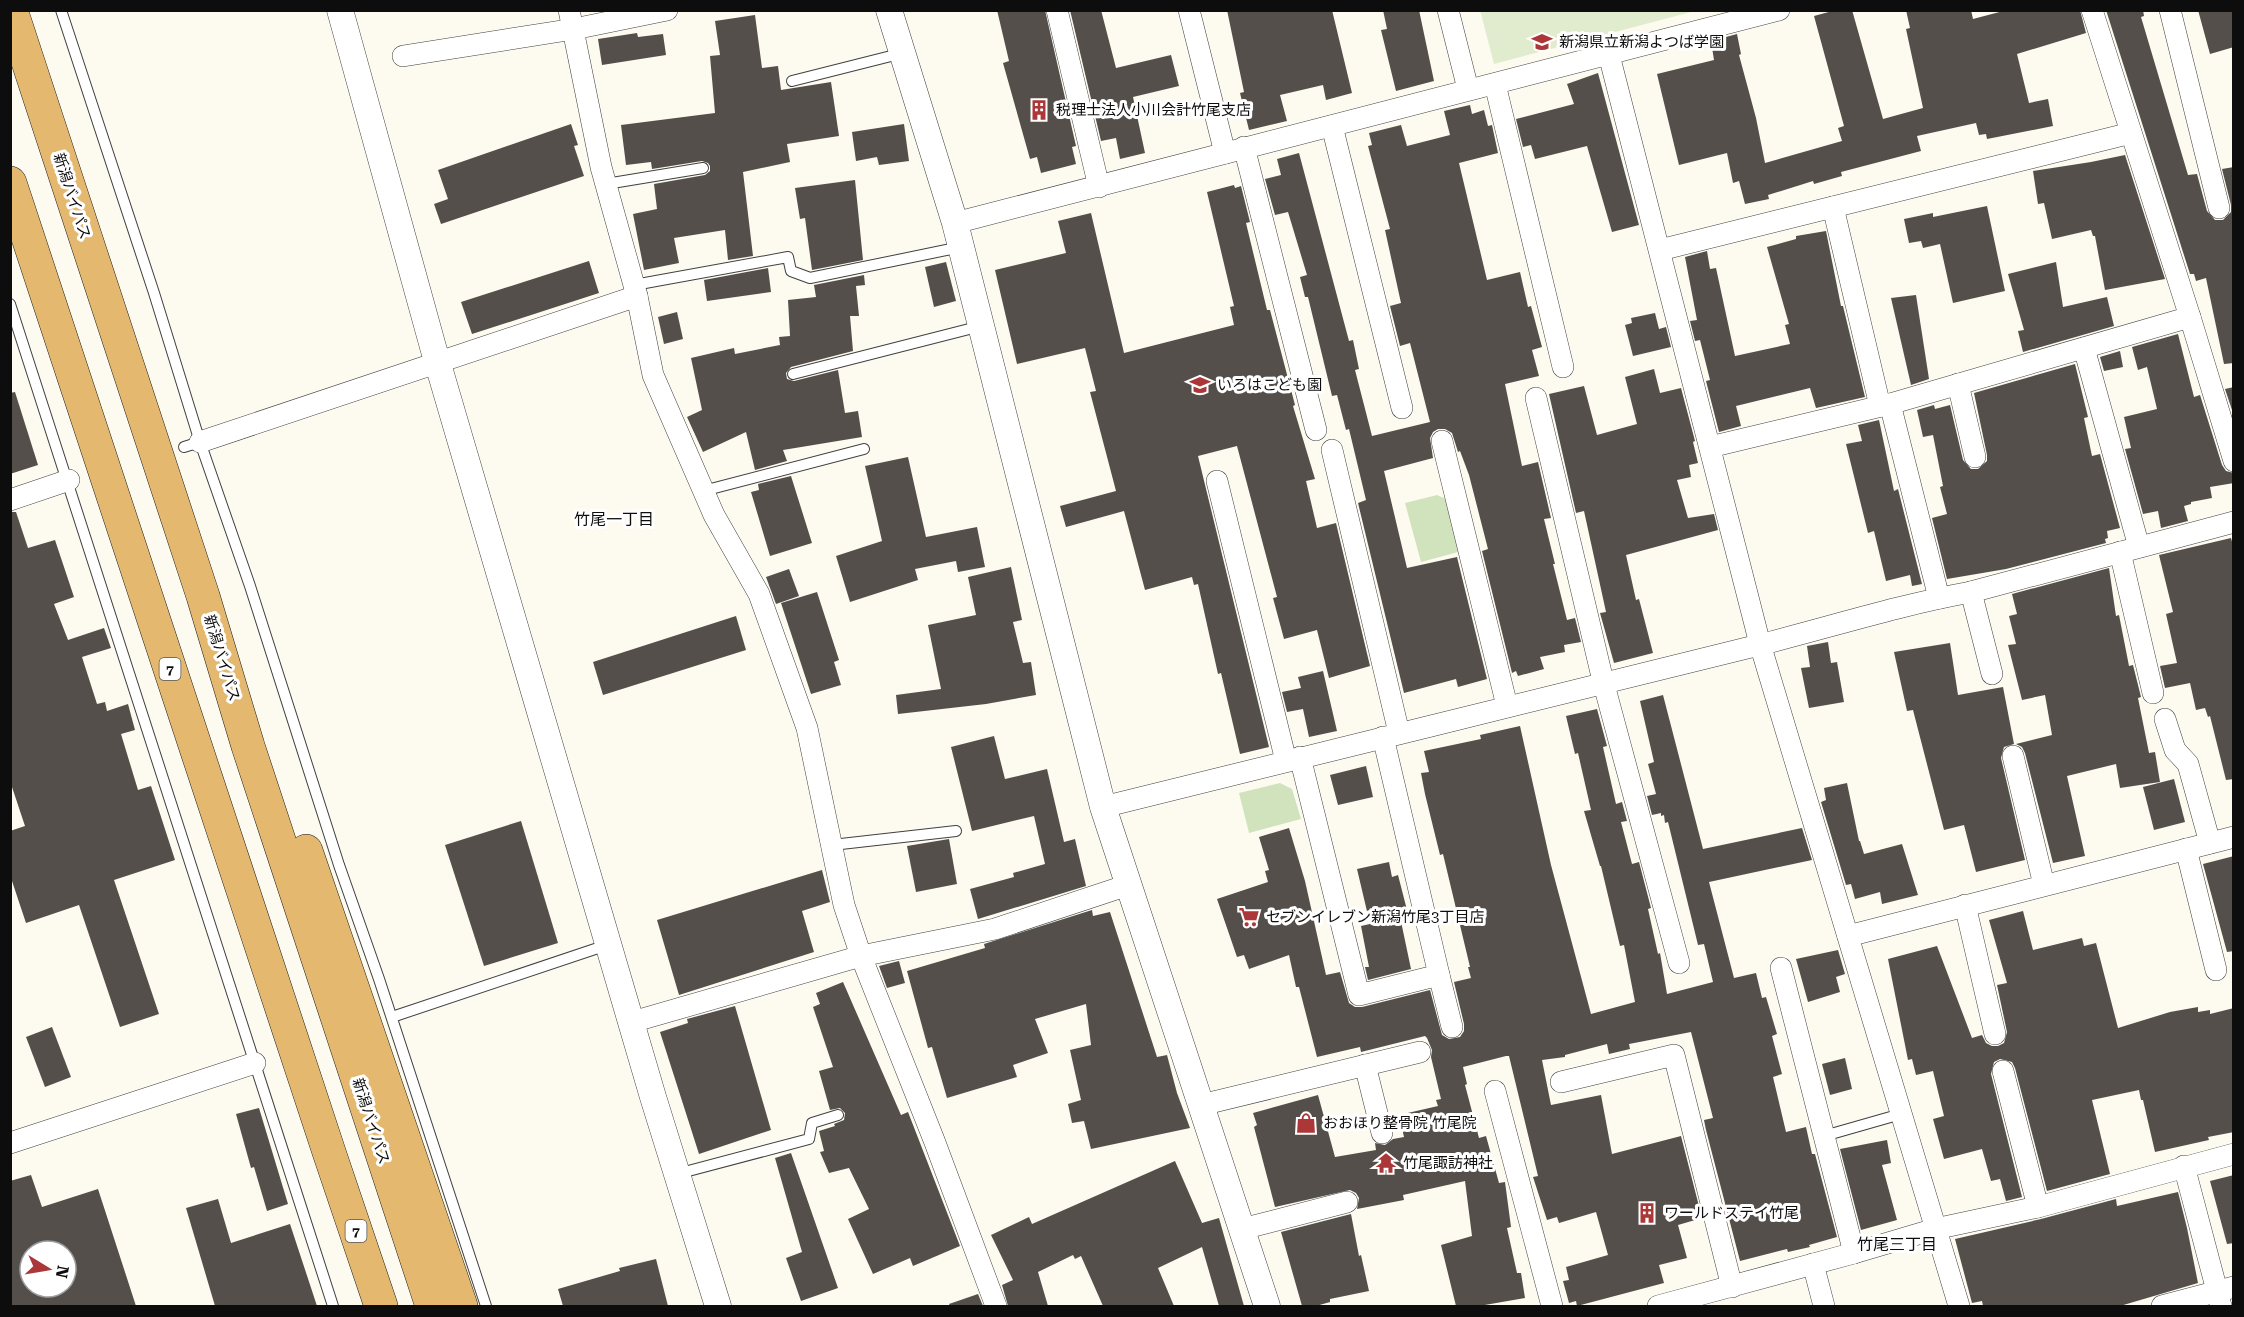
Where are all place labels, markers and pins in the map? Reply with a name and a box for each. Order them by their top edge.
school or university icon: 新潟県立新潟よつば学園 [1530,30,1554,54]
place label: 新潟県立新潟よつば学園 [1559,33,1724,51]
building icon: 税理士法人小川会計竹尾支店 [1027,98,1051,122]
place label: 税理士法人小川会計竹尾支店 [1056,101,1251,119]
school or university icon: いろはこども園 [1188,373,1212,397]
place label: いろはこども園 [1217,376,1322,394]
supermarket icon: セブンイレブン新潟竹尾3丁目店 [1237,905,1261,929]
place label: セブンイレブン新潟竹尾3丁目店 [1266,908,1484,926]
shop icon: おおほり整骨院 竹尾院 [1294,1111,1318,1135]
place label: おおほり整骨院 竹尾院 [1323,1114,1477,1132]
temple icon: 竹尾諏訪神社 [1374,1151,1398,1175]
place label: 竹尾諏訪神社 [1403,1154,1493,1172]
building icon: ワールドステイ竹尾 [1635,1201,1659,1225]
place label: ワールドステイ竹尾 [1664,1204,1799,1222]

